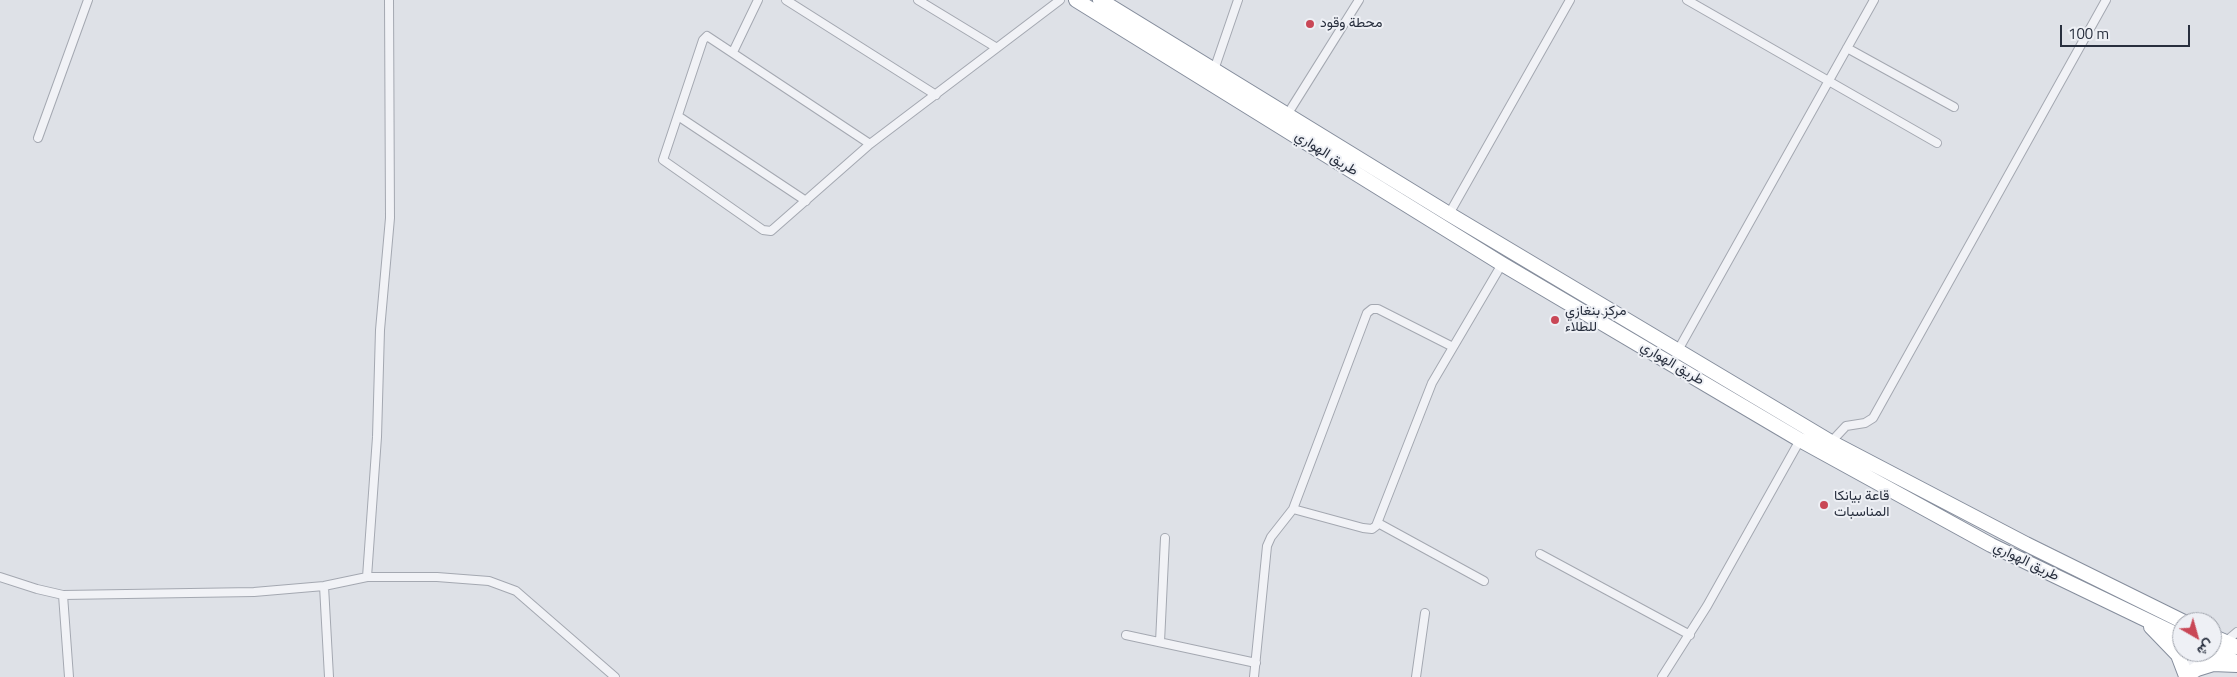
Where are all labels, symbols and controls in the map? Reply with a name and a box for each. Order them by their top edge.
scale bar [2062,15,2192,47]
place label: محطة وقود [1320,16,1382,32]
marker: محطة وقود [1304,18,1316,30]
text: 100 m [2068,22,2109,45]
street label: طريق الهواري [1291,128,1361,180]
place label: مركز بنغازي للطلاء [1565,304,1626,336]
marker: مركز بنغازي للطلاء [1549,314,1561,326]
street label: طريق الهواري [1637,338,1707,390]
place label: قاعة بيانكا المناسبات [1834,489,1889,522]
marker: قاعة بيانكا المناسبات [1818,499,1830,511]
street label: طريق الهواري [1990,539,2062,585]
north arrow [2172,612,2222,662]
text: ش [2193,635,2219,662]

